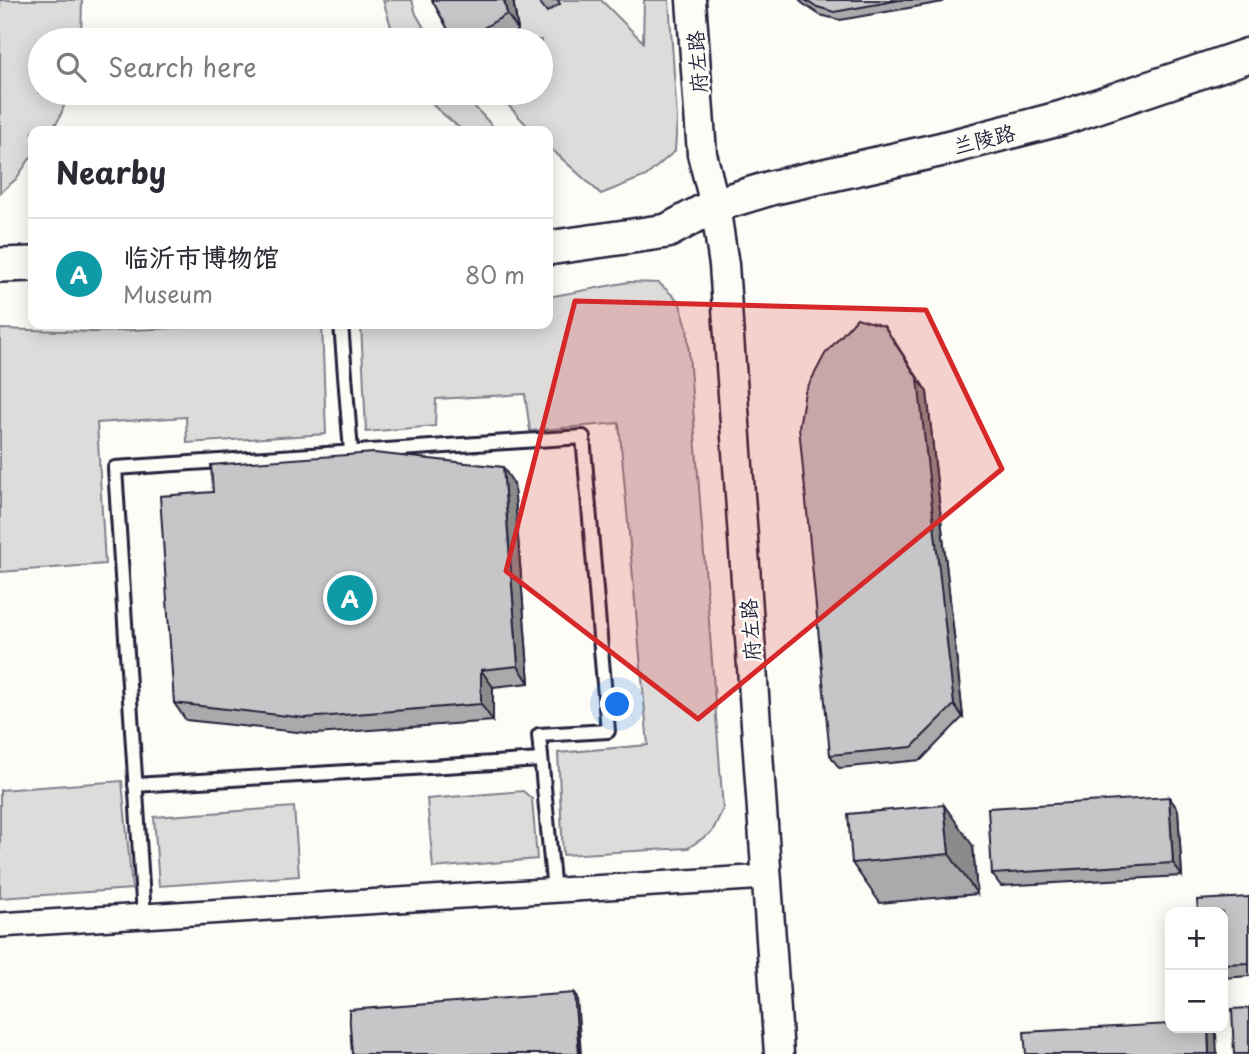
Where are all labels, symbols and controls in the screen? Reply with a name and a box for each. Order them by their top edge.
search box [28,28,553,105]
street label: 府左路 [678,29,714,95]
text: Search here [108,47,257,86]
icon: search [52,48,90,86]
street label: 兰陵路 [950,115,1018,161]
text: Nearby [56,149,166,194]
text: 临沂市博物馆 [123,237,279,276]
text: A [70,257,88,292]
text: 80 m [465,257,525,292]
text: Museum [123,276,213,311]
pin: A [327,572,373,624]
street label: 府左路 [731,597,767,663]
your location [600,687,634,721]
map controls [1165,907,1228,1033]
button: + [1165,907,1228,970]
button: − [1165,970,1228,1033]

